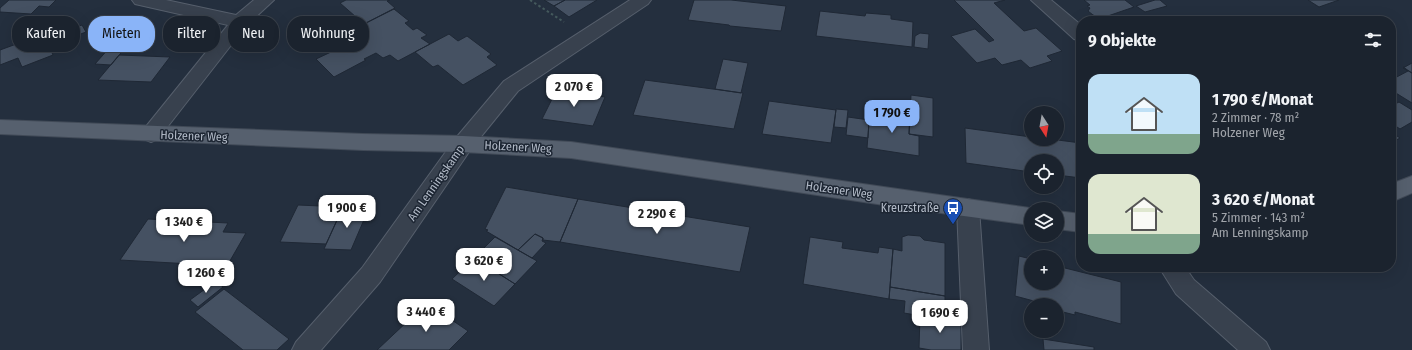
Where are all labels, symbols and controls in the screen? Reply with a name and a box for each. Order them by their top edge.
chip: Kaufen [12,16,80,52]
chip: Mieten [88,16,155,52]
chip: Filter [163,16,220,52]
chip: Neu [228,16,279,52]
chip: Wohnung [287,16,369,52]
icon: filters [1362,29,1384,51]
text: 9 Objekte [1088,30,1156,51]
pin: 2 070 € [537,74,611,108]
text: 2 070 € [555,79,593,94]
text: 1 790 €/Monat [1212,89,1313,110]
icon: home [1120,90,1168,138]
pin: 1 790 € [855,100,929,134]
text: 1 790 € [873,105,911,120]
north arrow [1024,106,1064,146]
map controls [1024,106,1064,338]
text: 2 Zimmer · 78 m² [1212,110,1299,125]
text: Holzener Weg [1212,125,1285,140]
street label: Holzener Weg [160,128,228,144]
street label: Holzener Weg [484,138,552,156]
street label: Am Lenningskamp [405,143,467,223]
button: locate [1024,154,1064,194]
street label: Holzener Weg [805,178,874,202]
text: 3 620 €/Monat [1212,189,1315,210]
icon: home [1120,190,1168,238]
pin: 1 900 € [310,195,384,229]
bus stop icon: Kreuzstraße [942,197,964,225]
text: 1 900 € [328,200,366,215]
pin: 2 290 € [620,201,694,235]
place label: Kreuzstraße [881,201,939,215]
button: layers [1024,202,1064,242]
text: 2 290 € [638,206,676,221]
pin: 1 340 € [147,209,221,243]
text: 5 Zimmer · 143 m² [1212,210,1305,225]
text: 1 340 € [165,214,203,229]
text: Am Lenningskamp [1212,225,1308,240]
pin: 3 620 € [447,248,521,282]
button: + [1024,250,1064,290]
text: 3 620 € [465,253,503,268]
pin: 1 260 € [169,260,243,294]
text: 1 260 € [187,265,225,280]
button: − [1024,298,1064,338]
pin: 3 440 € [389,299,463,333]
pin: 1 690 € [903,300,977,334]
text: 3 440 € [407,304,446,319]
text: 1 690 € [921,305,959,320]

